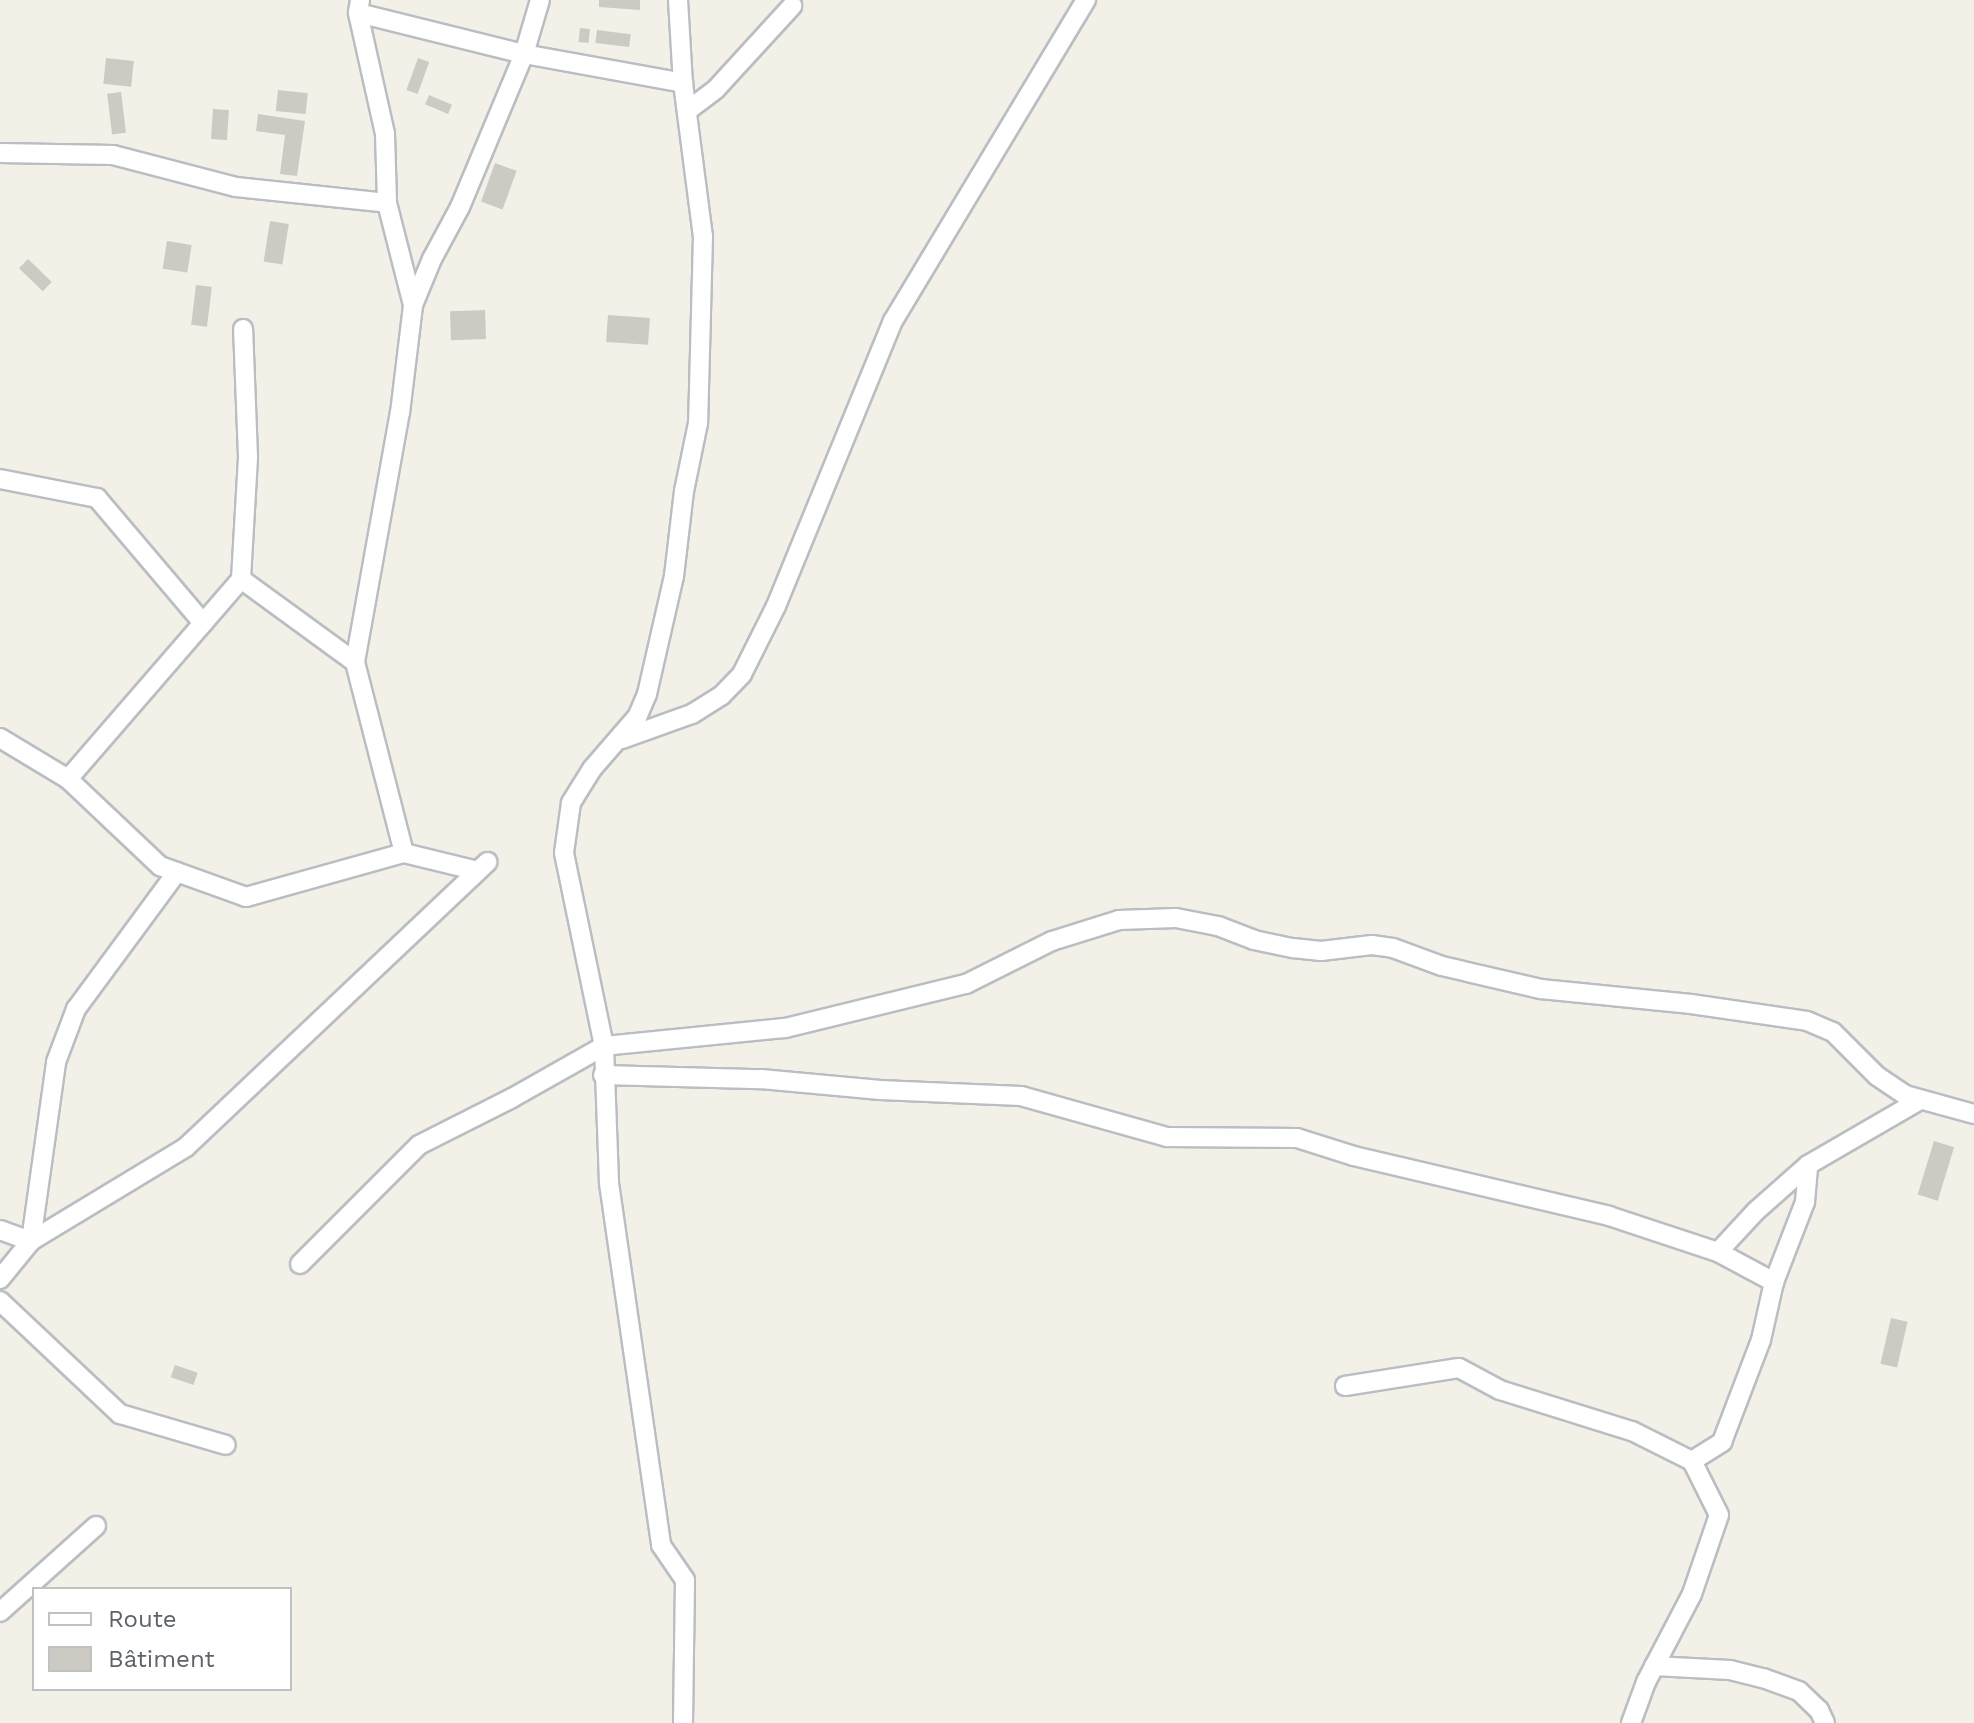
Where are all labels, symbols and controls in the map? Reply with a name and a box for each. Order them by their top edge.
legend [32,1587,292,1691]
text: Route [108,1605,177,1633]
text: Bâtiment [108,1645,215,1673]

